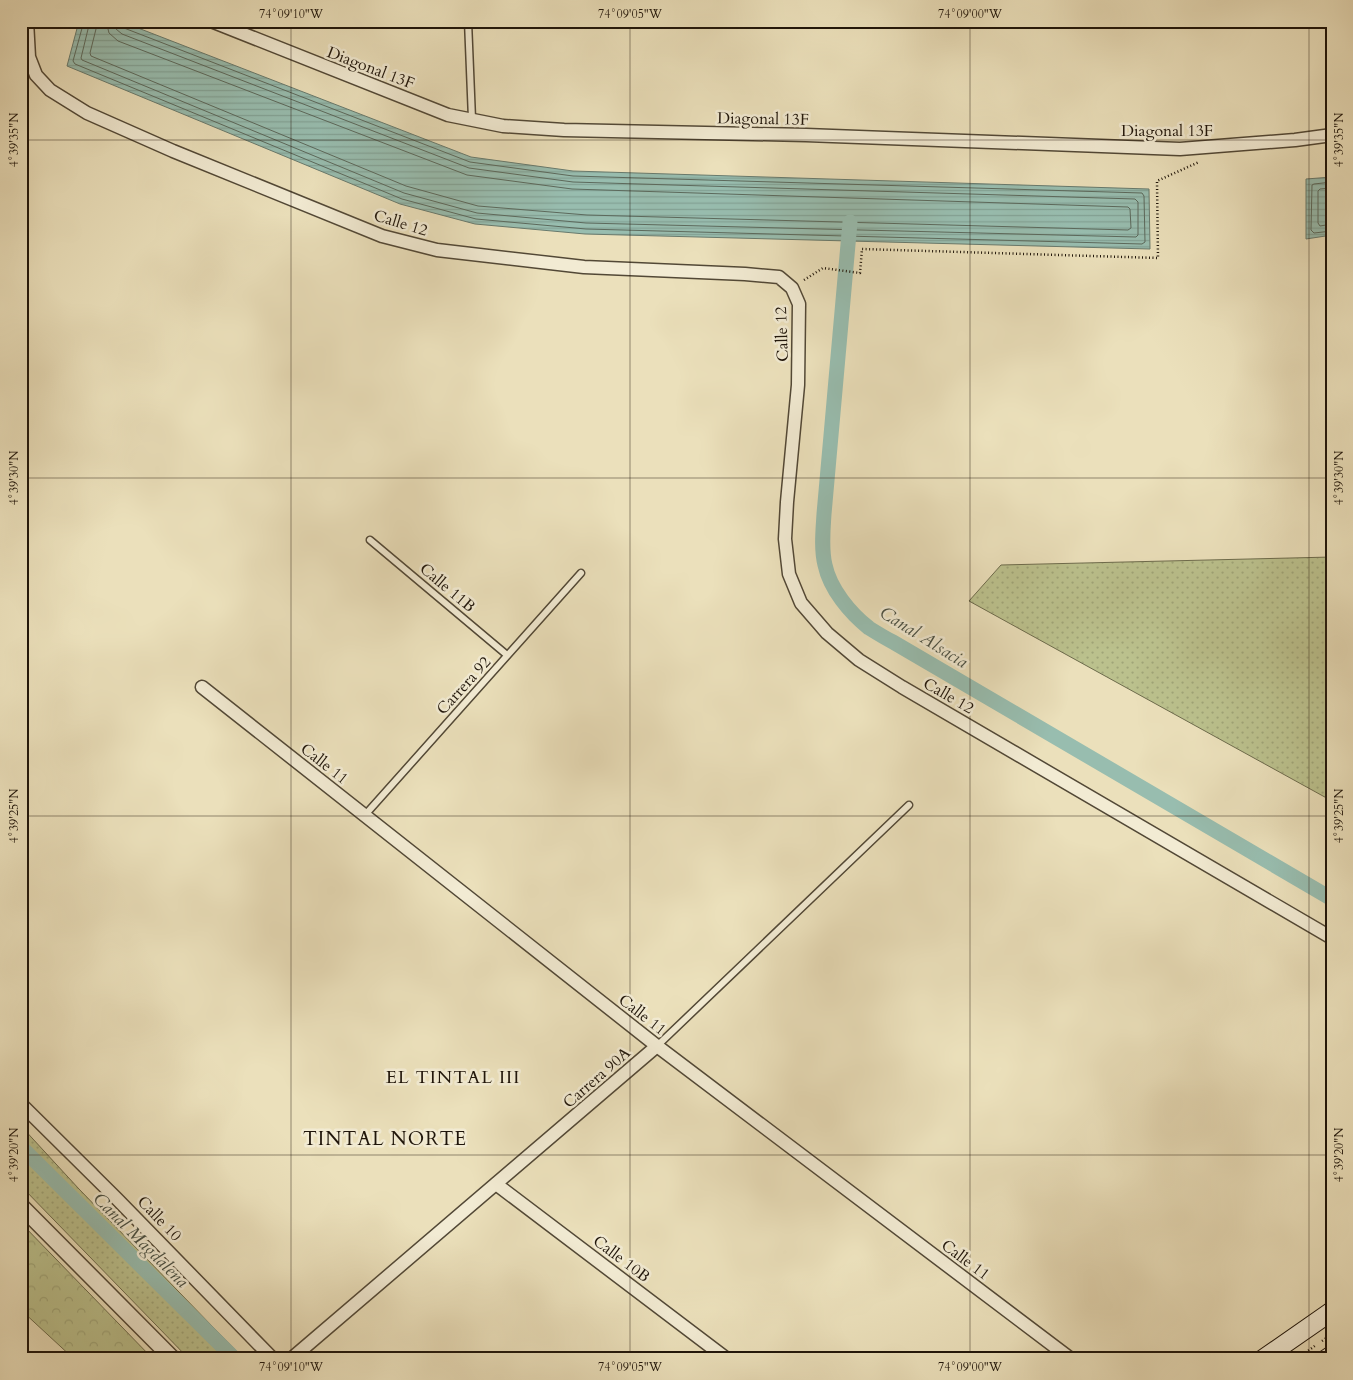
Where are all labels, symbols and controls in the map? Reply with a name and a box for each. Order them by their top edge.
text: 74°09'10"W [259,6,324,22]
text: 74°09'05"W [598,6,663,22]
text: 74°09'00"W [938,6,1003,22]
street label: Diagonal 13F [324,41,417,95]
street label: Diagonal 13F [717,107,809,131]
text: 4°39'35"N [6,112,22,167]
text: 4°39'35"N [1331,112,1347,167]
street label: Diagonal 13F [1121,120,1213,142]
street label: Calle 12 [371,204,430,242]
street label: Calle 12 [770,306,794,362]
text: 4°39'30"N [6,450,22,505]
text: 4°39'30"N [1331,450,1347,505]
street label: Calle 11B [415,558,480,618]
water label: Canal Alsacia [875,600,973,674]
street label: Carrera 92 [432,652,496,720]
street label: Calle 12 [919,673,978,719]
street label: Calle 11 [296,738,353,789]
text: 4°39'25"N [6,788,22,843]
text: 4°39'25"N [1331,788,1347,843]
street label: Calle 11 [614,989,671,1040]
street label: Carrera 90A [558,1042,636,1113]
district label: EL TINTAL III [386,1065,520,1090]
district label: TINTAL NORTE [303,1126,467,1152]
text: 4°39'20"N [6,1127,22,1182]
text: 4°39'20"N [1331,1127,1347,1182]
water label: Canal Magdalena [87,1187,194,1294]
street label: Calle 10 [132,1191,186,1246]
street label: Calle 10B [588,1230,655,1288]
street label: Calle 11 [937,1234,994,1285]
text: 74°09'10"W [259,1359,324,1375]
text: 74°09'05"W [598,1359,663,1375]
text: 74°09'00"W [938,1359,1003,1375]

